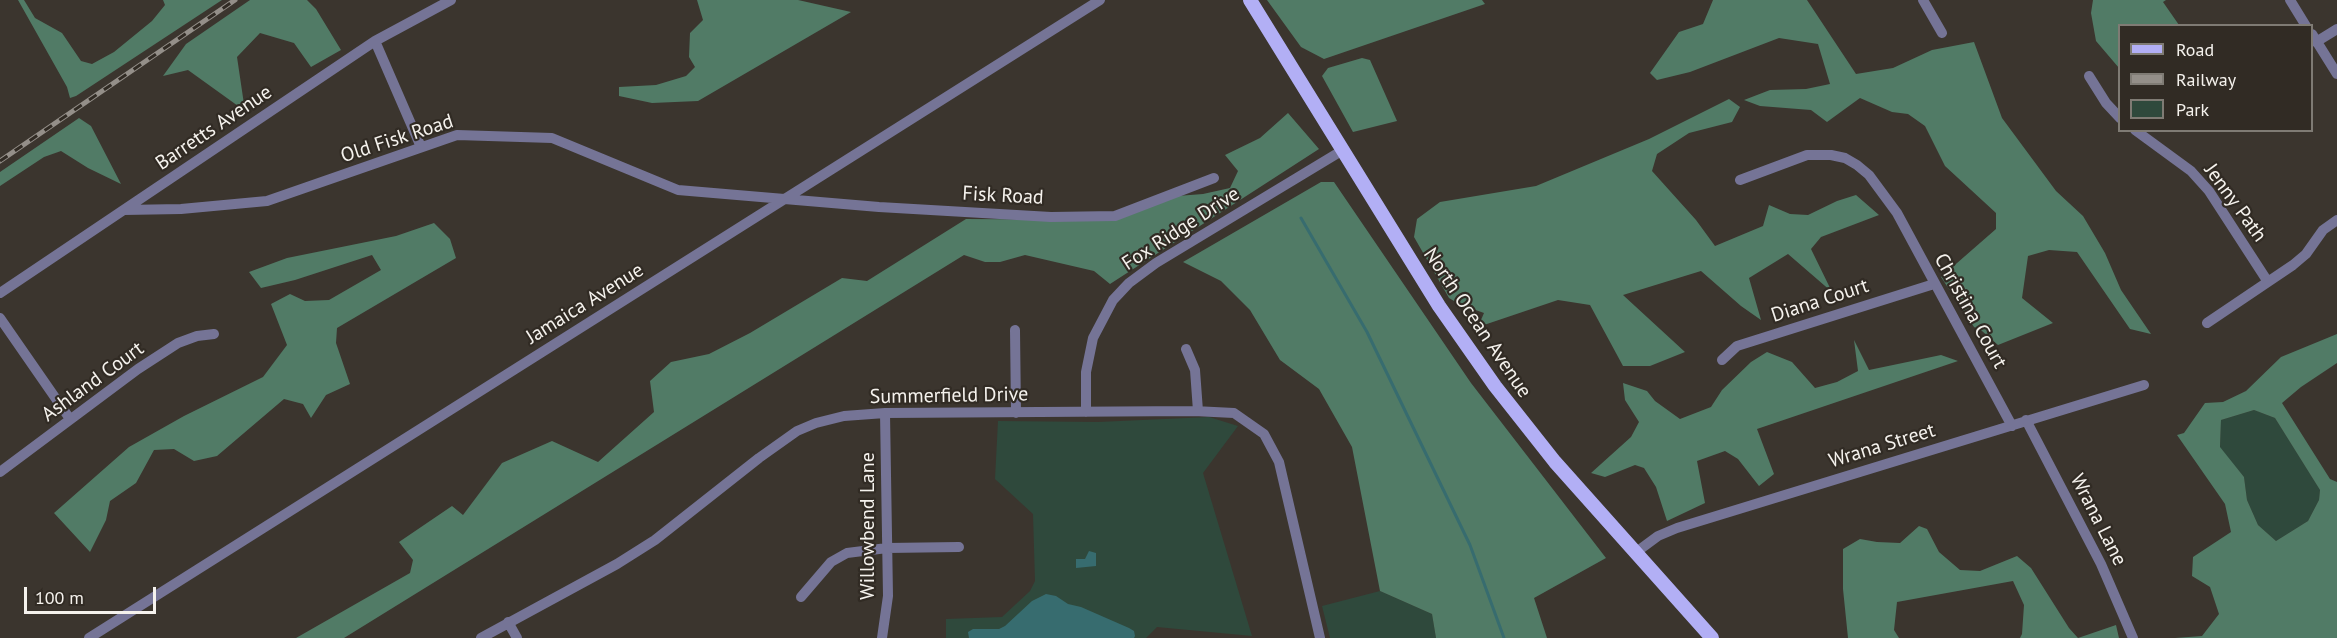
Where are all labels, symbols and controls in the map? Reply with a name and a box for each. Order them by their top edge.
legend [2118,24,2313,132]
text: Road [2176,38,2214,61]
text: Railway [2176,68,2236,91]
street label: Barretts Avenue [151,80,277,176]
text: Park [2176,98,2209,121]
street label: Old Fisk Road [338,110,456,168]
street label: Jenny Path [2199,159,2271,247]
street label: Fisk Road [962,182,1044,210]
street label: Fox Ridge Drive [1118,182,1244,276]
street label: North Ocean Avenue [1418,243,1536,403]
street label: Christina Court [1929,249,2011,373]
street label: Jamaica Avenue [522,258,648,350]
street label: Diana Court [1768,274,1872,328]
street label: Ashland Court [37,337,149,427]
street label: Summerfield Drive [870,383,1028,409]
street label: Wrana Street [1826,418,1938,474]
street label: Willowbend Lane [856,452,880,600]
street label: Wrana Lane [2065,470,2131,570]
scale bar [27,575,159,613]
text: 100 m [35,586,84,609]

